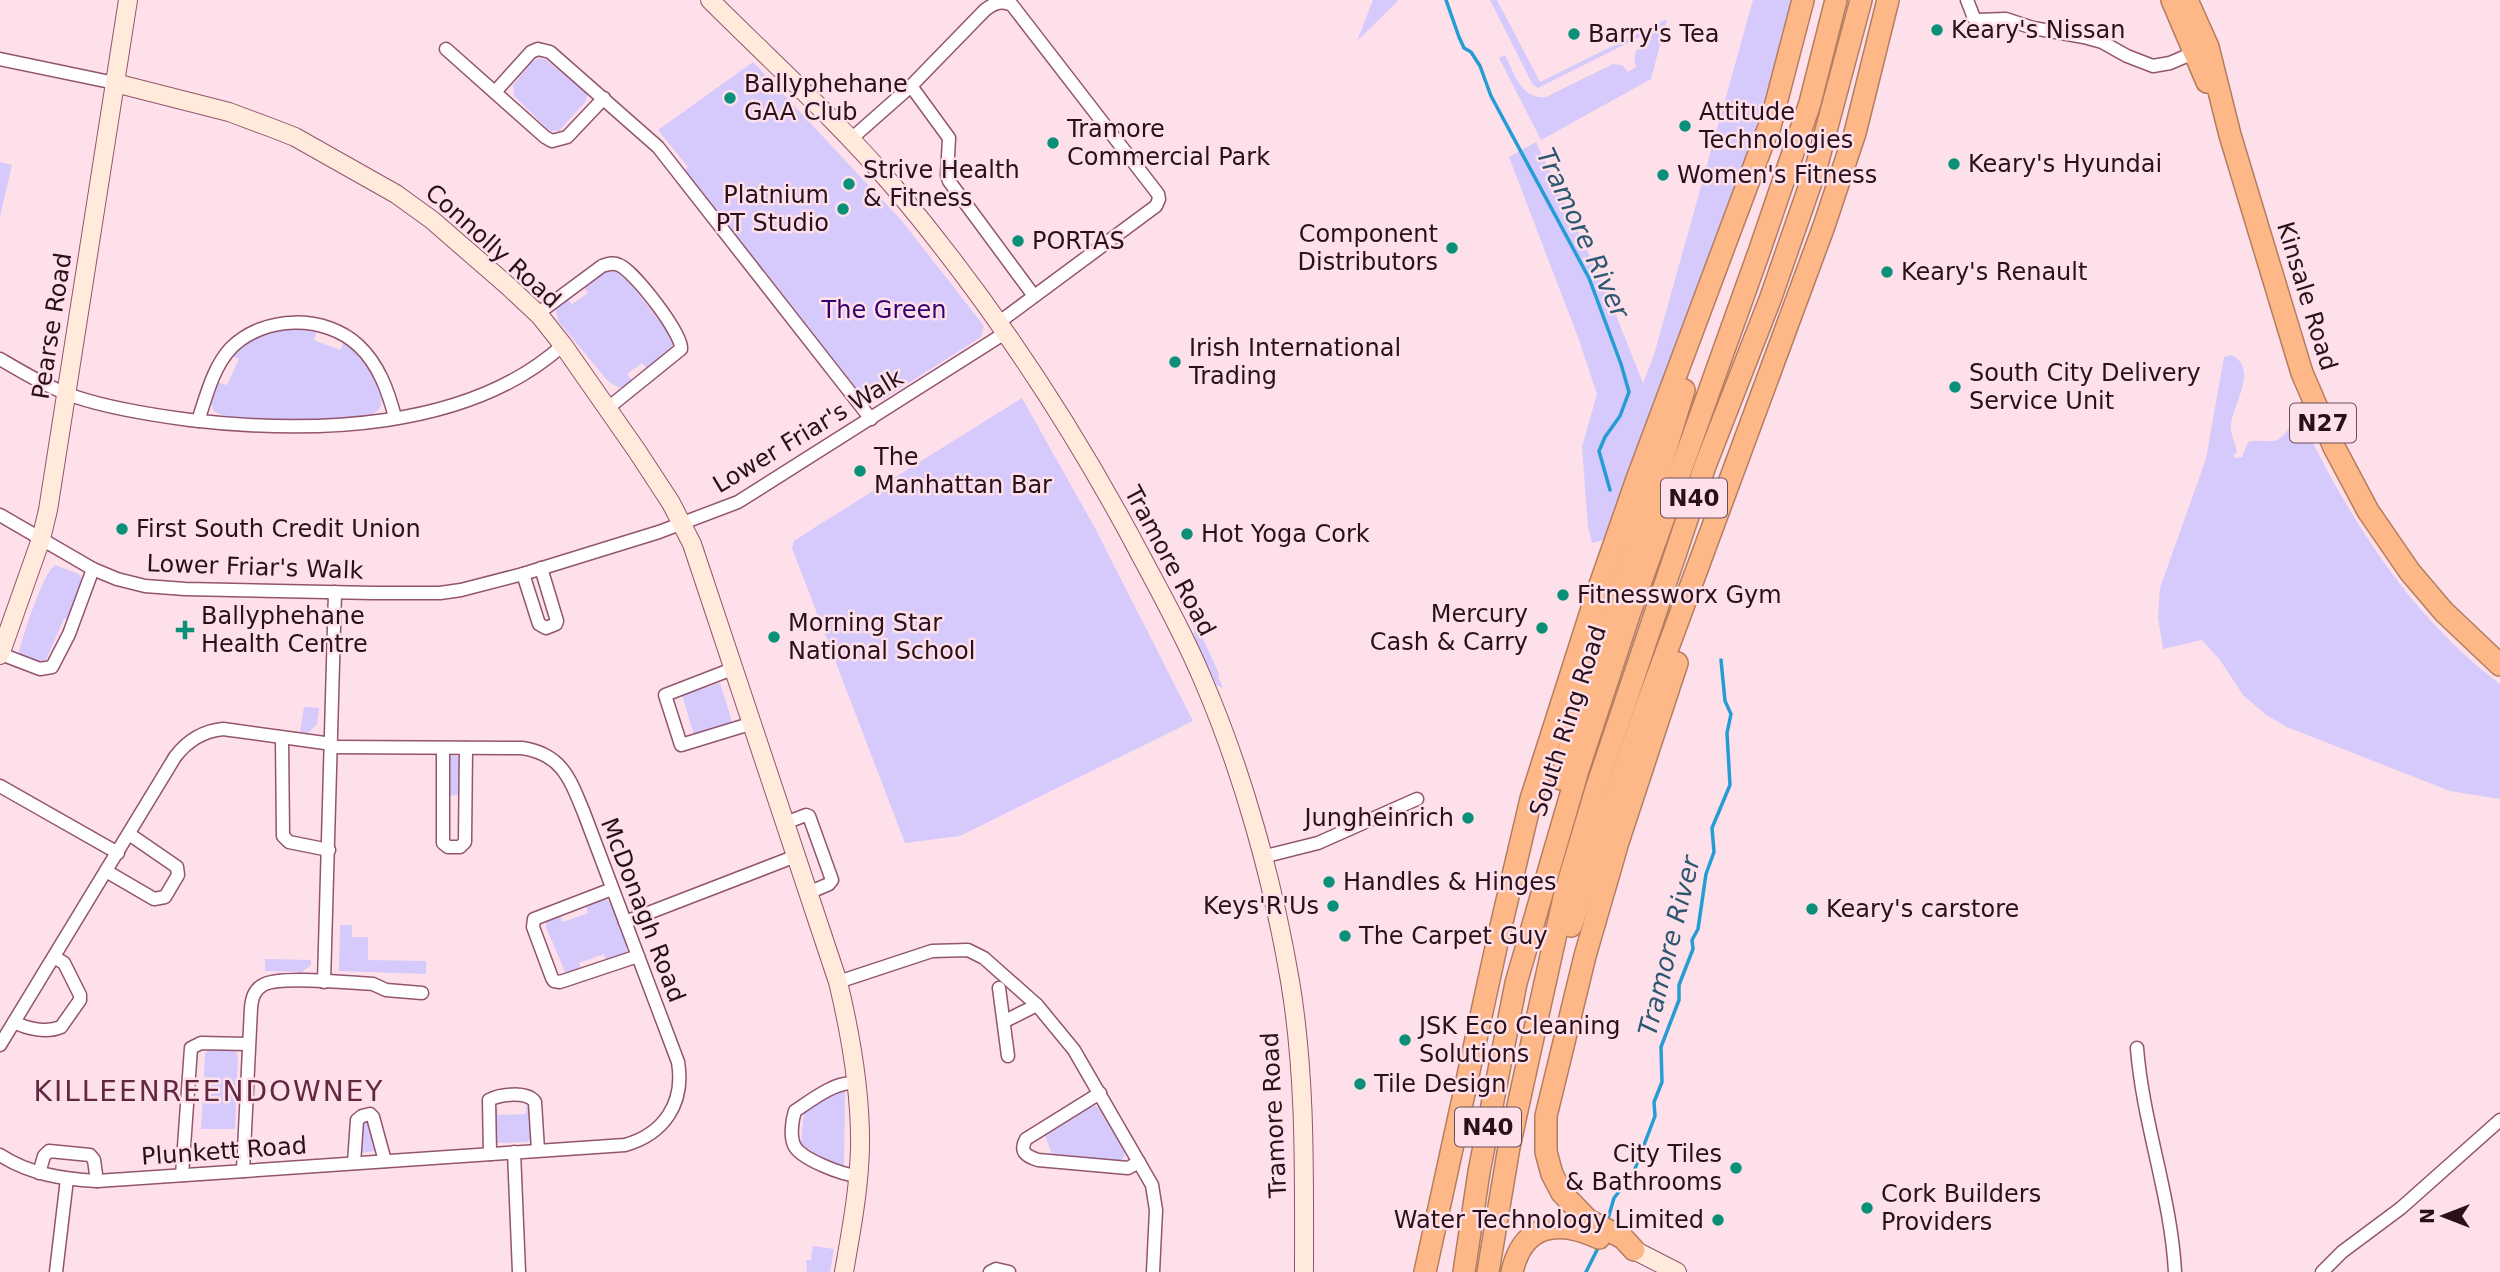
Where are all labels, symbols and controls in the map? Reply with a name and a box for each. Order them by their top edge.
place label: Keary's Nissan [1951,16,2125,44]
place label: Barry's Tea [1588,20,1719,48]
marker: Keary's Nissan [1929,22,1945,38]
marker: Barry's Tea [1566,26,1582,42]
place label: Ballyphehane GAA Club [744,70,908,126]
marker: Ballyphehane GAA Club [722,90,738,106]
place label: Attitude Technologies [1698,98,1853,154]
place label: Tramore Commercial Park [1066,115,1270,171]
marker: Attitude Technologies [1677,118,1693,134]
marker: Tramore Commercial Park [1045,135,1061,151]
water label: Tramore River [1531,143,1636,325]
place label: Keary's Hyundai [1968,150,2162,178]
place label: Strive Health & Fitness [863,156,1020,212]
marker: Keary's Hyundai [1946,156,1962,172]
place label: Women's Fitness [1677,161,1877,189]
marker: Women's Fitness [1655,167,1671,183]
marker: Strive Health & Fitness [841,176,857,192]
street label: Connolly Road [420,178,566,314]
place label: Platnium PT Studio [716,181,829,237]
marker: Platnium PT Studio [835,201,851,217]
street label: Kinsale Road [2271,218,2343,374]
place label: Component Distributors [1297,220,1438,276]
place label: PORTAS [1032,227,1125,255]
marker: PORTAS [1010,233,1026,249]
marker: Component Distributors [1444,240,1460,256]
street label: Pearse Road [27,251,77,401]
place label: Keary's Renault [1901,258,2087,286]
marker: Keary's Renault [1879,264,1895,280]
park label: The Green [821,296,946,324]
place label: Irish International Trading [1188,334,1401,390]
marker: Irish International Trading [1167,354,1183,370]
place label: South City Delivery Service Unit [1969,359,2201,415]
street label: Lower Friar's Walk [708,363,908,499]
marker: South City Delivery Service Unit [1947,379,1963,395]
road number: N27 [2290,404,2356,442]
place label: The Manhattan Bar [873,443,1052,499]
marker: The Manhattan Bar [852,463,868,479]
road number: N40 [1661,478,1727,518]
street label: Tramore Road [1118,480,1221,641]
place label: First South Credit Union [136,515,421,543]
place label: Hot Yoga Cork [1201,520,1370,548]
marker: First South Credit Union [114,521,130,537]
marker: Hot Yoga Cork [1179,526,1195,542]
street label: Lower Friar's Walk [146,549,364,585]
place label: Fitnessworx Gym [1577,581,1782,609]
marker: Fitnessworx Gym [1555,587,1571,603]
place label: Mercury Cash & Carry [1370,600,1528,656]
place label: Ballyphehane Health Centre [201,602,368,658]
place label: Morning Star National School [788,609,975,665]
marker: Ballyphehane Health Centre [175,620,195,640]
marker: Mercury Cash & Carry [1534,620,1550,636]
street label: South Ring Road [1524,622,1612,820]
marker: Morning Star National School [766,629,782,645]
place label: Jungheinrich [1302,804,1454,832]
marker: Jungheinrich [1460,810,1476,826]
street label: McDonagh Road [595,814,691,1006]
water label: Tramore River [1632,851,1706,1039]
place label: Handles & Hinges [1343,868,1557,896]
marker: Handles & Hinges [1321,874,1337,890]
place label: Keys'R'Us [1203,892,1319,920]
place label: Keary's carstore [1826,895,2019,923]
marker: Keys'R'Us [1325,898,1341,914]
marker: Keary's carstore [1804,901,1820,917]
place label: The Carpet Guy [1358,922,1548,950]
marker: The Carpet Guy [1337,928,1353,944]
place label: JSK Eco Cleaning Solutions [1417,1012,1621,1068]
street label: Tramore Road [1256,1032,1292,1199]
marker: JSK Eco Cleaning Solutions [1397,1032,1413,1048]
place label: Tile Design [1373,1070,1507,1098]
district label: KILLEENREENDOWNEY [34,1075,384,1108]
marker: Tile Design [1352,1076,1368,1092]
road number: N40 [1455,1108,1521,1146]
street label: Plunkett Road [140,1131,308,1171]
place label: City Tiles & Bathrooms [1565,1140,1722,1196]
marker: City Tiles & Bathrooms [1728,1160,1744,1176]
place label: Cork Builders Providers [1881,1180,2041,1236]
north arrow [2409,1181,2479,1251]
marker: Cork Builders Providers [1859,1200,1875,1216]
place label: Water Technology Limited [1394,1206,1704,1234]
text: N [2416,1208,2438,1224]
marker: Water Technology Limited [1710,1212,1726,1228]

